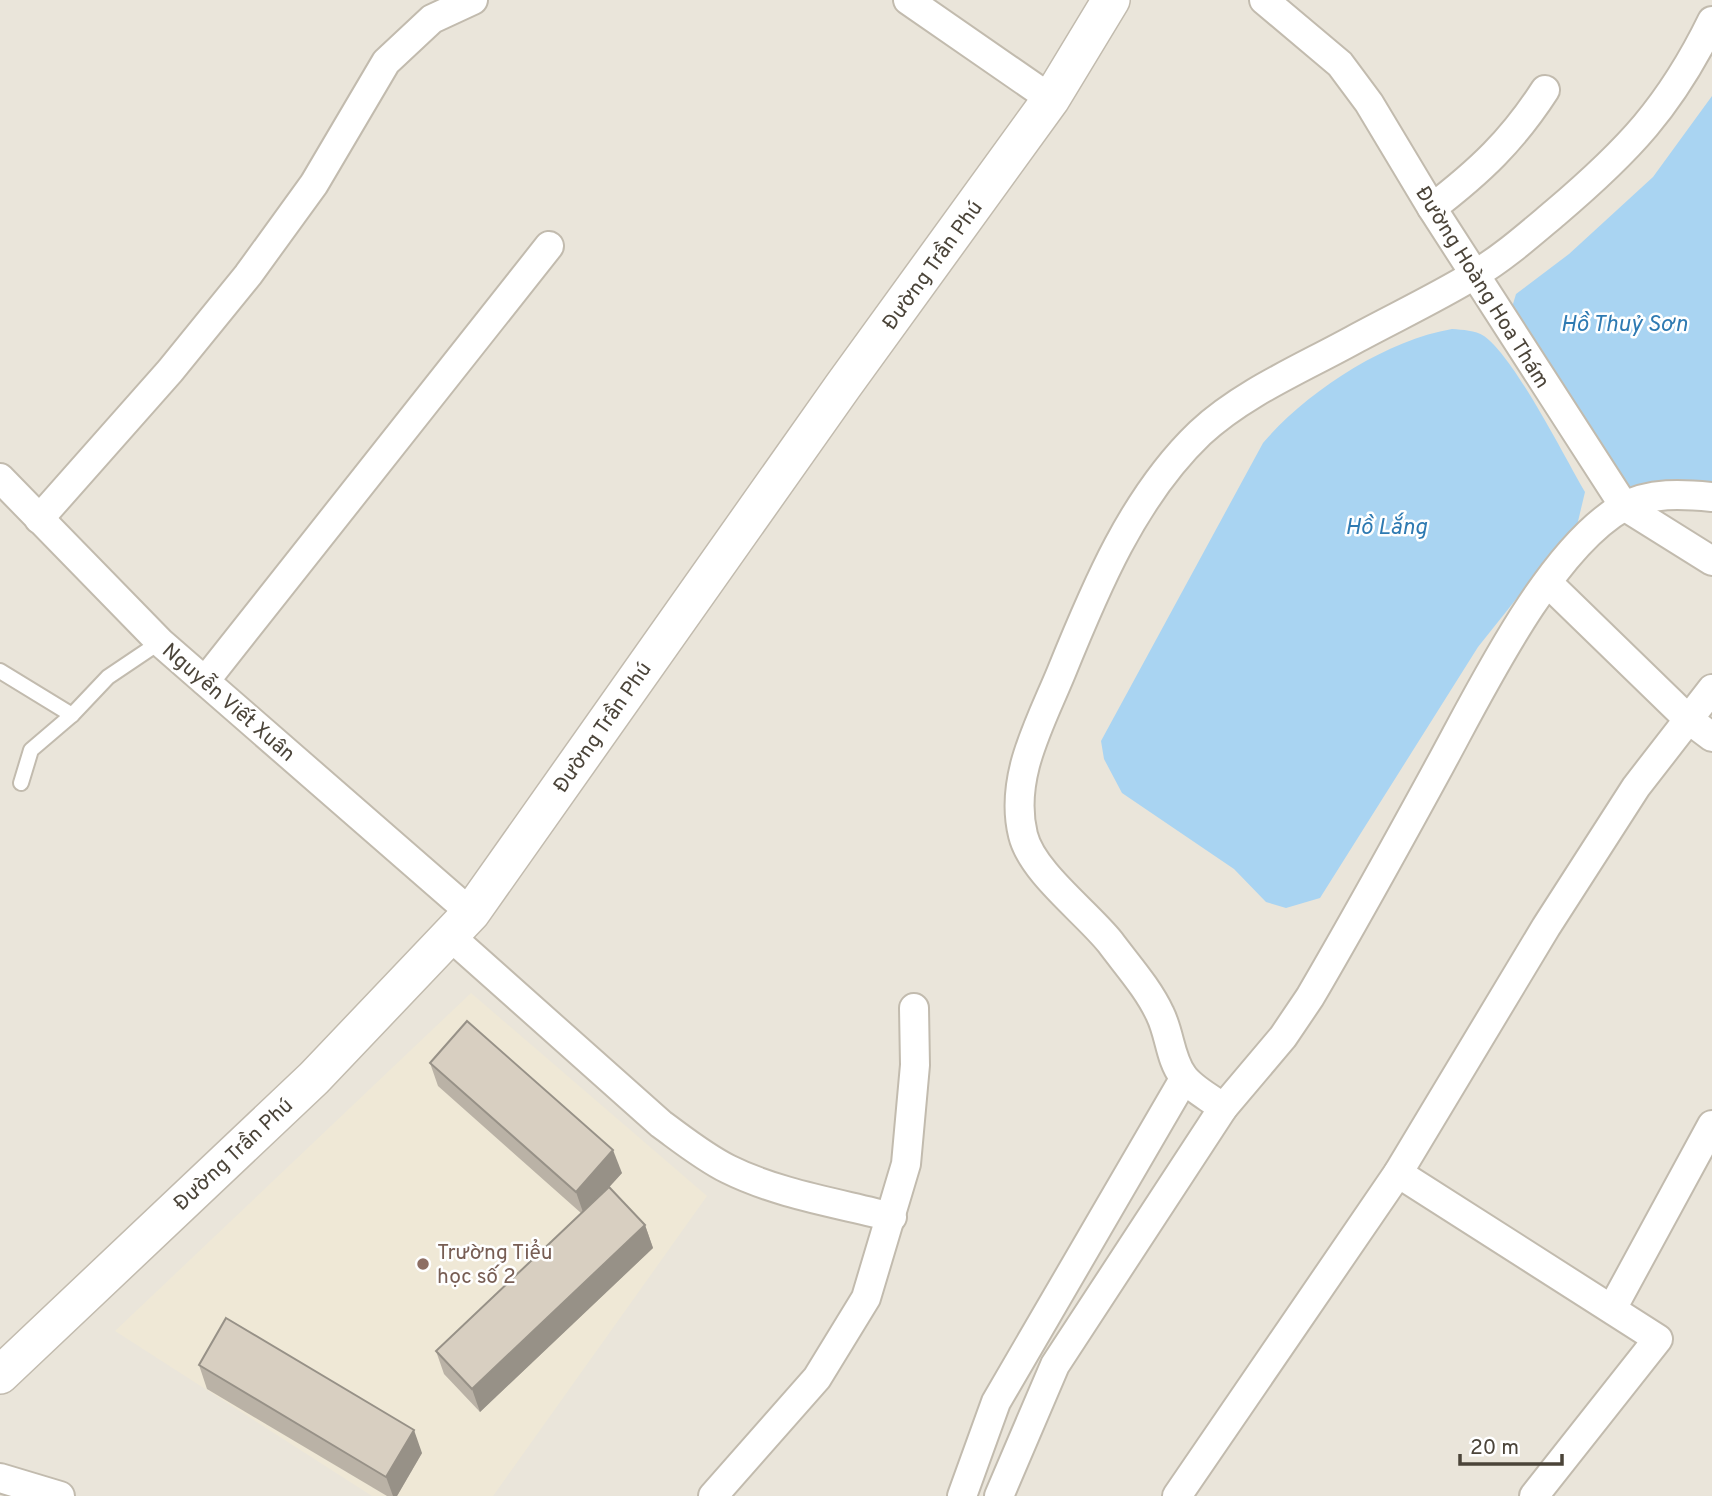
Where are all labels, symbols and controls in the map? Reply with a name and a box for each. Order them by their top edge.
street label: Đường Hoàng Hoa Thám [1408,182,1555,394]
street label: Đường Trần Phú [877,196,989,336]
water label: Hồ Thuỷ Sơn [1561,311,1688,340]
water label: Hồ Lắng [1345,512,1428,543]
street label: Nguyễn Viết Xuân [156,637,301,768]
street label: Đường Trần Phú [548,657,658,799]
street label: Đường Trần Phú [169,1093,299,1217]
place label: Trường Tiểu học số 2 [437,1238,553,1291]
marker: Trường Tiểu học số 2 [415,1256,431,1272]
scale bar [1460,1422,1562,1466]
text: 20 m [1470,1435,1519,1462]

